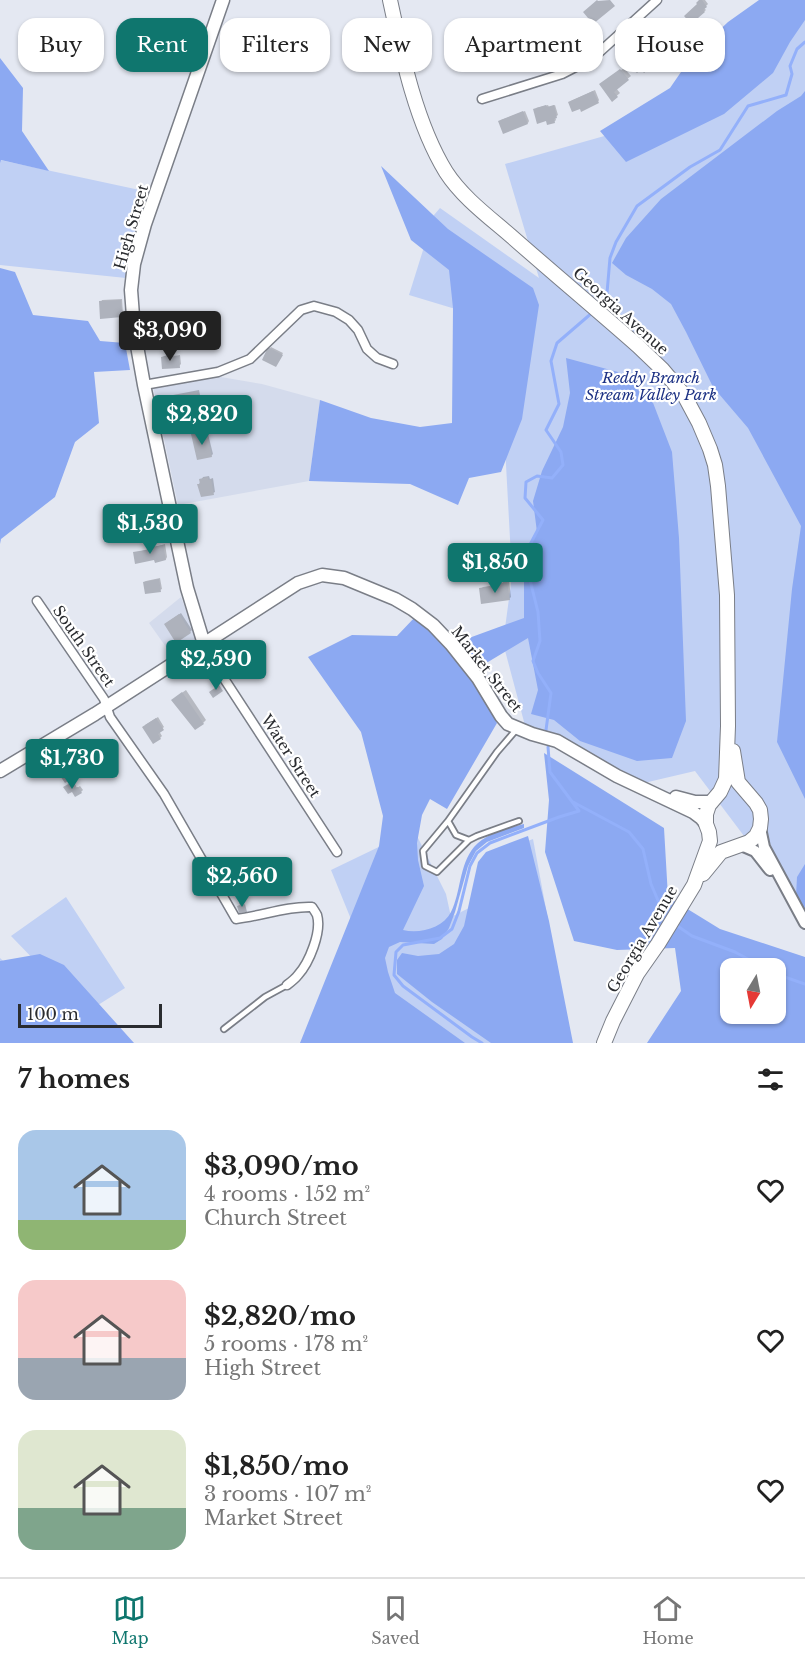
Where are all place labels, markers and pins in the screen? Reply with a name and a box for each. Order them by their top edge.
pin: $3,090 [121,311,219,362]
pin: $2,820 [153,395,251,446]
pin: $1,530 [101,504,199,555]
pin: $1,850 [446,543,544,594]
pin: $2,590 [167,640,265,691]
pin: $1,730 [23,739,121,790]
pin: $2,560 [193,857,291,908]

